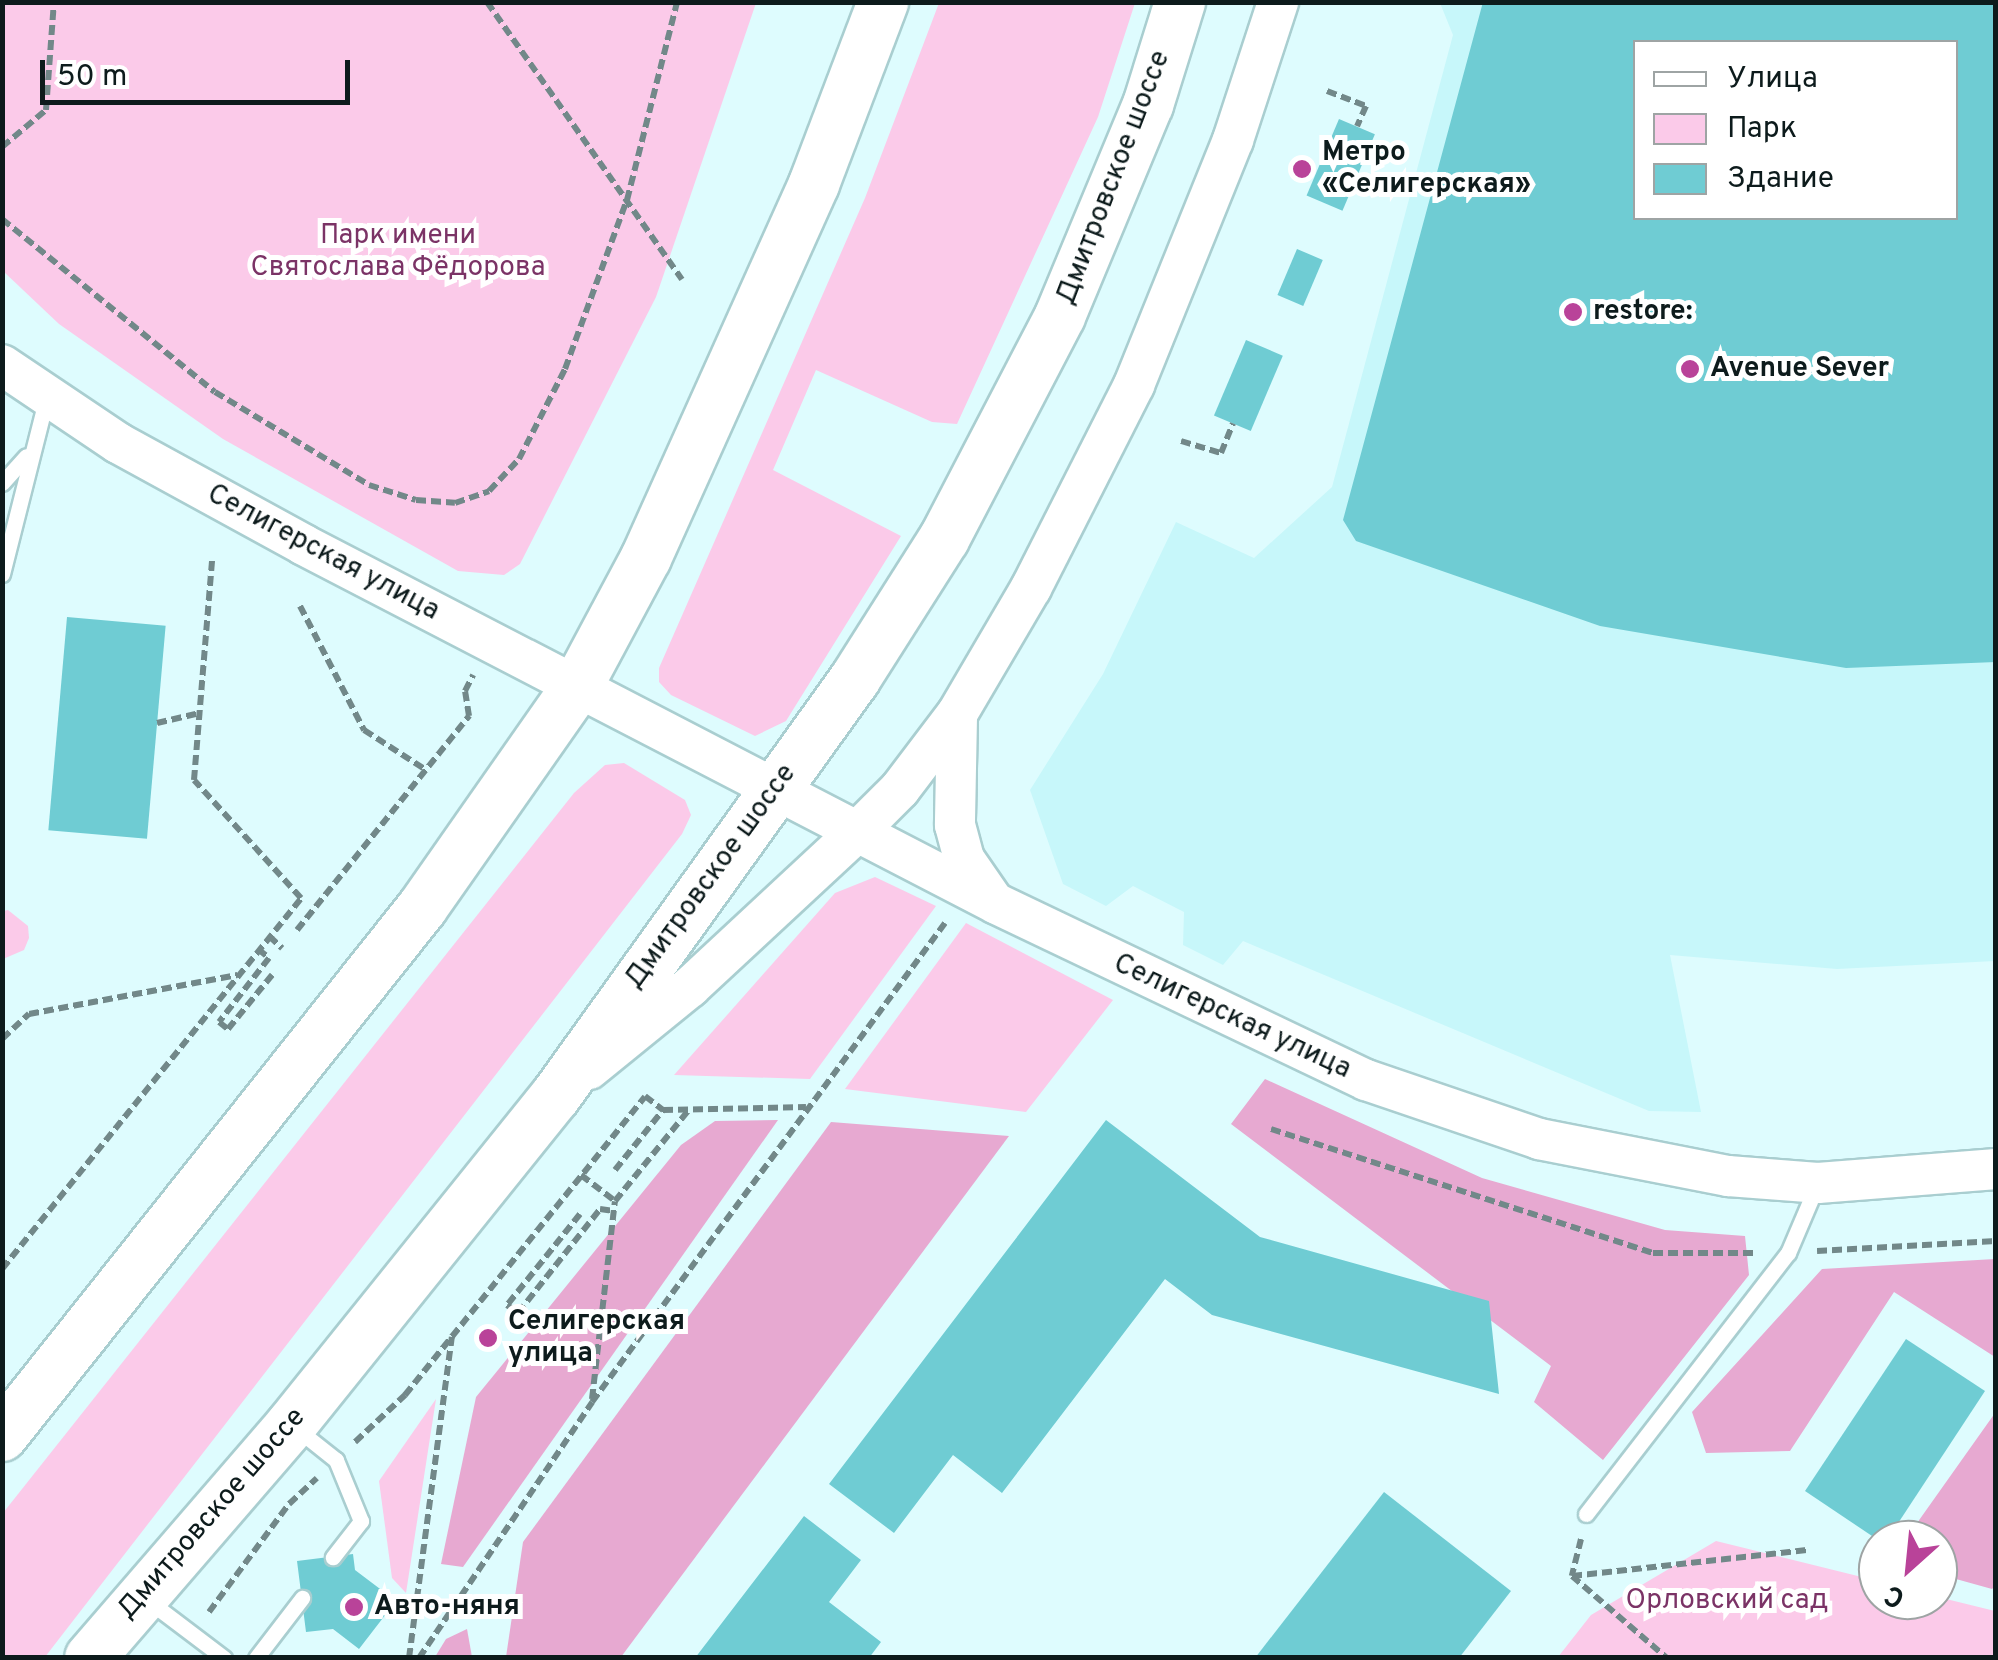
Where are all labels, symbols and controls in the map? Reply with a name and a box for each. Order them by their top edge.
scale bar [45,40,355,102]
legend [1633,40,1958,220]
street label: Дмитровское шоссе [1050,46,1178,310]
text: 50 m [57,59,127,96]
text: Улица [1727,61,1818,98]
text: Парк [1727,111,1797,148]
place label: Метро «Селигерская» [1322,136,1531,202]
marker: Метро «Селигерская» [1291,158,1313,180]
text: Здание [1727,161,1834,198]
park label: Парк имени Святослава Фёдорова [251,219,545,285]
place label: restore: [1593,295,1692,329]
marker: restore: [1562,301,1584,323]
place label: Avenue Sever [1710,352,1889,386]
marker: Avenue Sever [1679,358,1701,380]
street label: Селигерская улица [201,478,445,628]
street label: Дмитровское шоссе [618,758,804,996]
street label: Селигерская улица [1108,947,1356,1087]
place label: Селигерская улица [508,1305,685,1371]
marker: Селигерская улица [477,1327,499,1349]
street label: Дмитровское шоссе [111,1401,313,1627]
north arrow [1858,1520,1958,1620]
text: С [1879,1575,1911,1615]
park label: Орловский сад [1626,1584,1828,1618]
place label: Авто-няня [374,1590,520,1624]
marker: Авто-няня [343,1596,365,1618]

